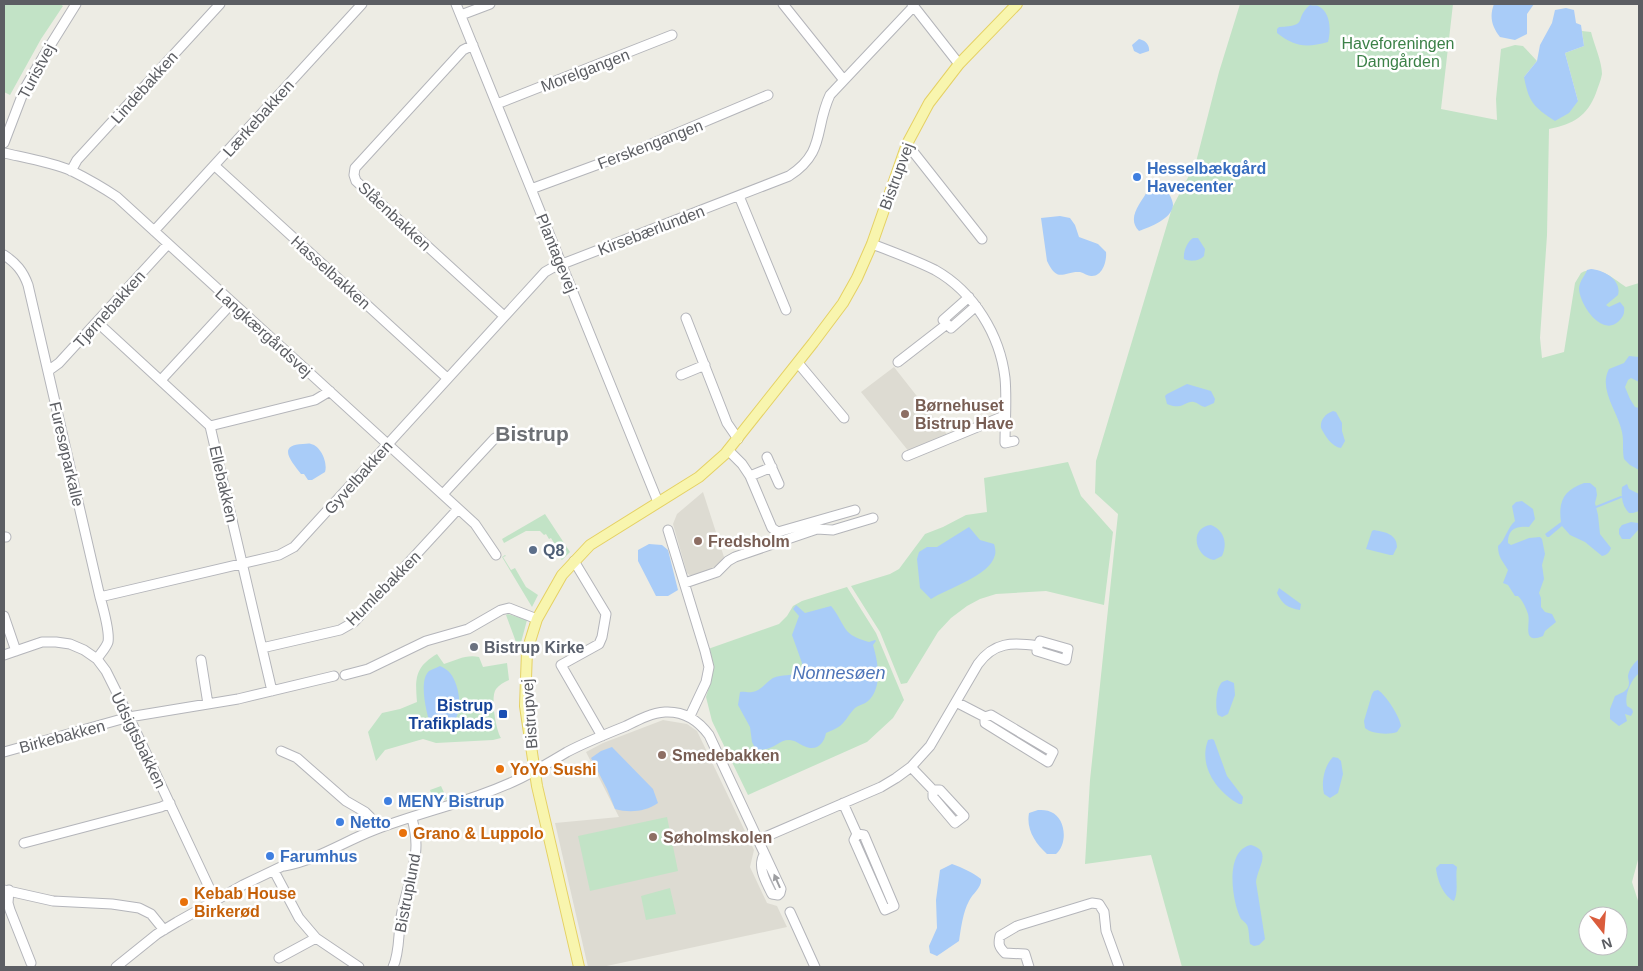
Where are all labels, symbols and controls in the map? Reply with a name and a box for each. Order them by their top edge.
park label: Haveforeningen Damgården [1342,35,1454,70]
street label: Turistvej [15,41,58,102]
street label: Morelgangen [539,46,632,95]
street label: Lindebakken [108,48,181,127]
street label: Lærkebakken [220,77,297,160]
street label: Ferskengangen [595,117,705,172]
street label: Bistrupvej [876,140,916,212]
place label: Hesselbækgård Havecenter [1147,160,1266,195]
marker: Hesselbækgård Havecenter [1131,171,1143,183]
street label: Slåenbakken [355,179,434,254]
street label: Kirsebærlunden [595,202,707,259]
street label: Plantagevej [533,211,580,295]
street label: Hasselbakken [288,232,374,312]
street label: Tjørnebakken [70,267,148,351]
street label: Langkærgårdsvej [212,285,315,380]
place label: Børnehuset Bistrup Have [915,397,1014,432]
street label: Furesøparkalle [46,400,87,508]
marker: Børnehuset Bistrup Have [899,408,911,420]
district label: Bistrup [495,422,569,445]
street label: Gyvelbakken [321,437,396,517]
street label: Ellebakken [206,444,241,524]
place label: Fredsholm [708,533,790,550]
marker: Fredsholm [692,535,704,547]
place label: Q8 [543,542,564,559]
marker: Q8 [527,544,539,556]
street label: Humlebakken [343,548,424,629]
place label: Bistrup Kirke [484,639,585,656]
marker: Bistrup Kirke [468,641,480,653]
water label: Nonnesøen [792,663,886,683]
street label: Bistrupvej [519,678,540,750]
street label: Udsigtsbakken [108,689,169,791]
place label: Bistrup Trafikplads [409,697,493,732]
marker: Bistrup Trafikplads [497,708,509,720]
street label: Birkebakken [17,717,107,756]
place label: Smedebakken [672,747,780,764]
marker: Smedebakken [656,749,668,761]
place label: YoYo Sushi [510,761,597,778]
marker: YoYo Sushi [494,763,506,775]
place label: MENY Bistrup [398,793,505,810]
marker: MENY Bistrup [382,795,394,807]
place label: Netto [350,814,391,831]
marker: Netto [334,816,346,828]
place label: Grano & Luppolo [413,825,544,842]
marker: Grano & Luppolo [397,827,409,839]
place label: Søholmskolen [663,829,772,846]
marker: Søholmskolen [647,831,659,843]
place label: Farumhus [280,848,357,865]
marker: Farumhus [264,850,276,862]
street label: Bistruplund [392,852,423,934]
one-way arrow [773,874,781,888]
place label: Kebab House Birkerød [194,885,296,920]
marker: Kebab House Birkerød [178,896,190,908]
north arrow [1578,906,1628,956]
text: N [1600,934,1614,953]

